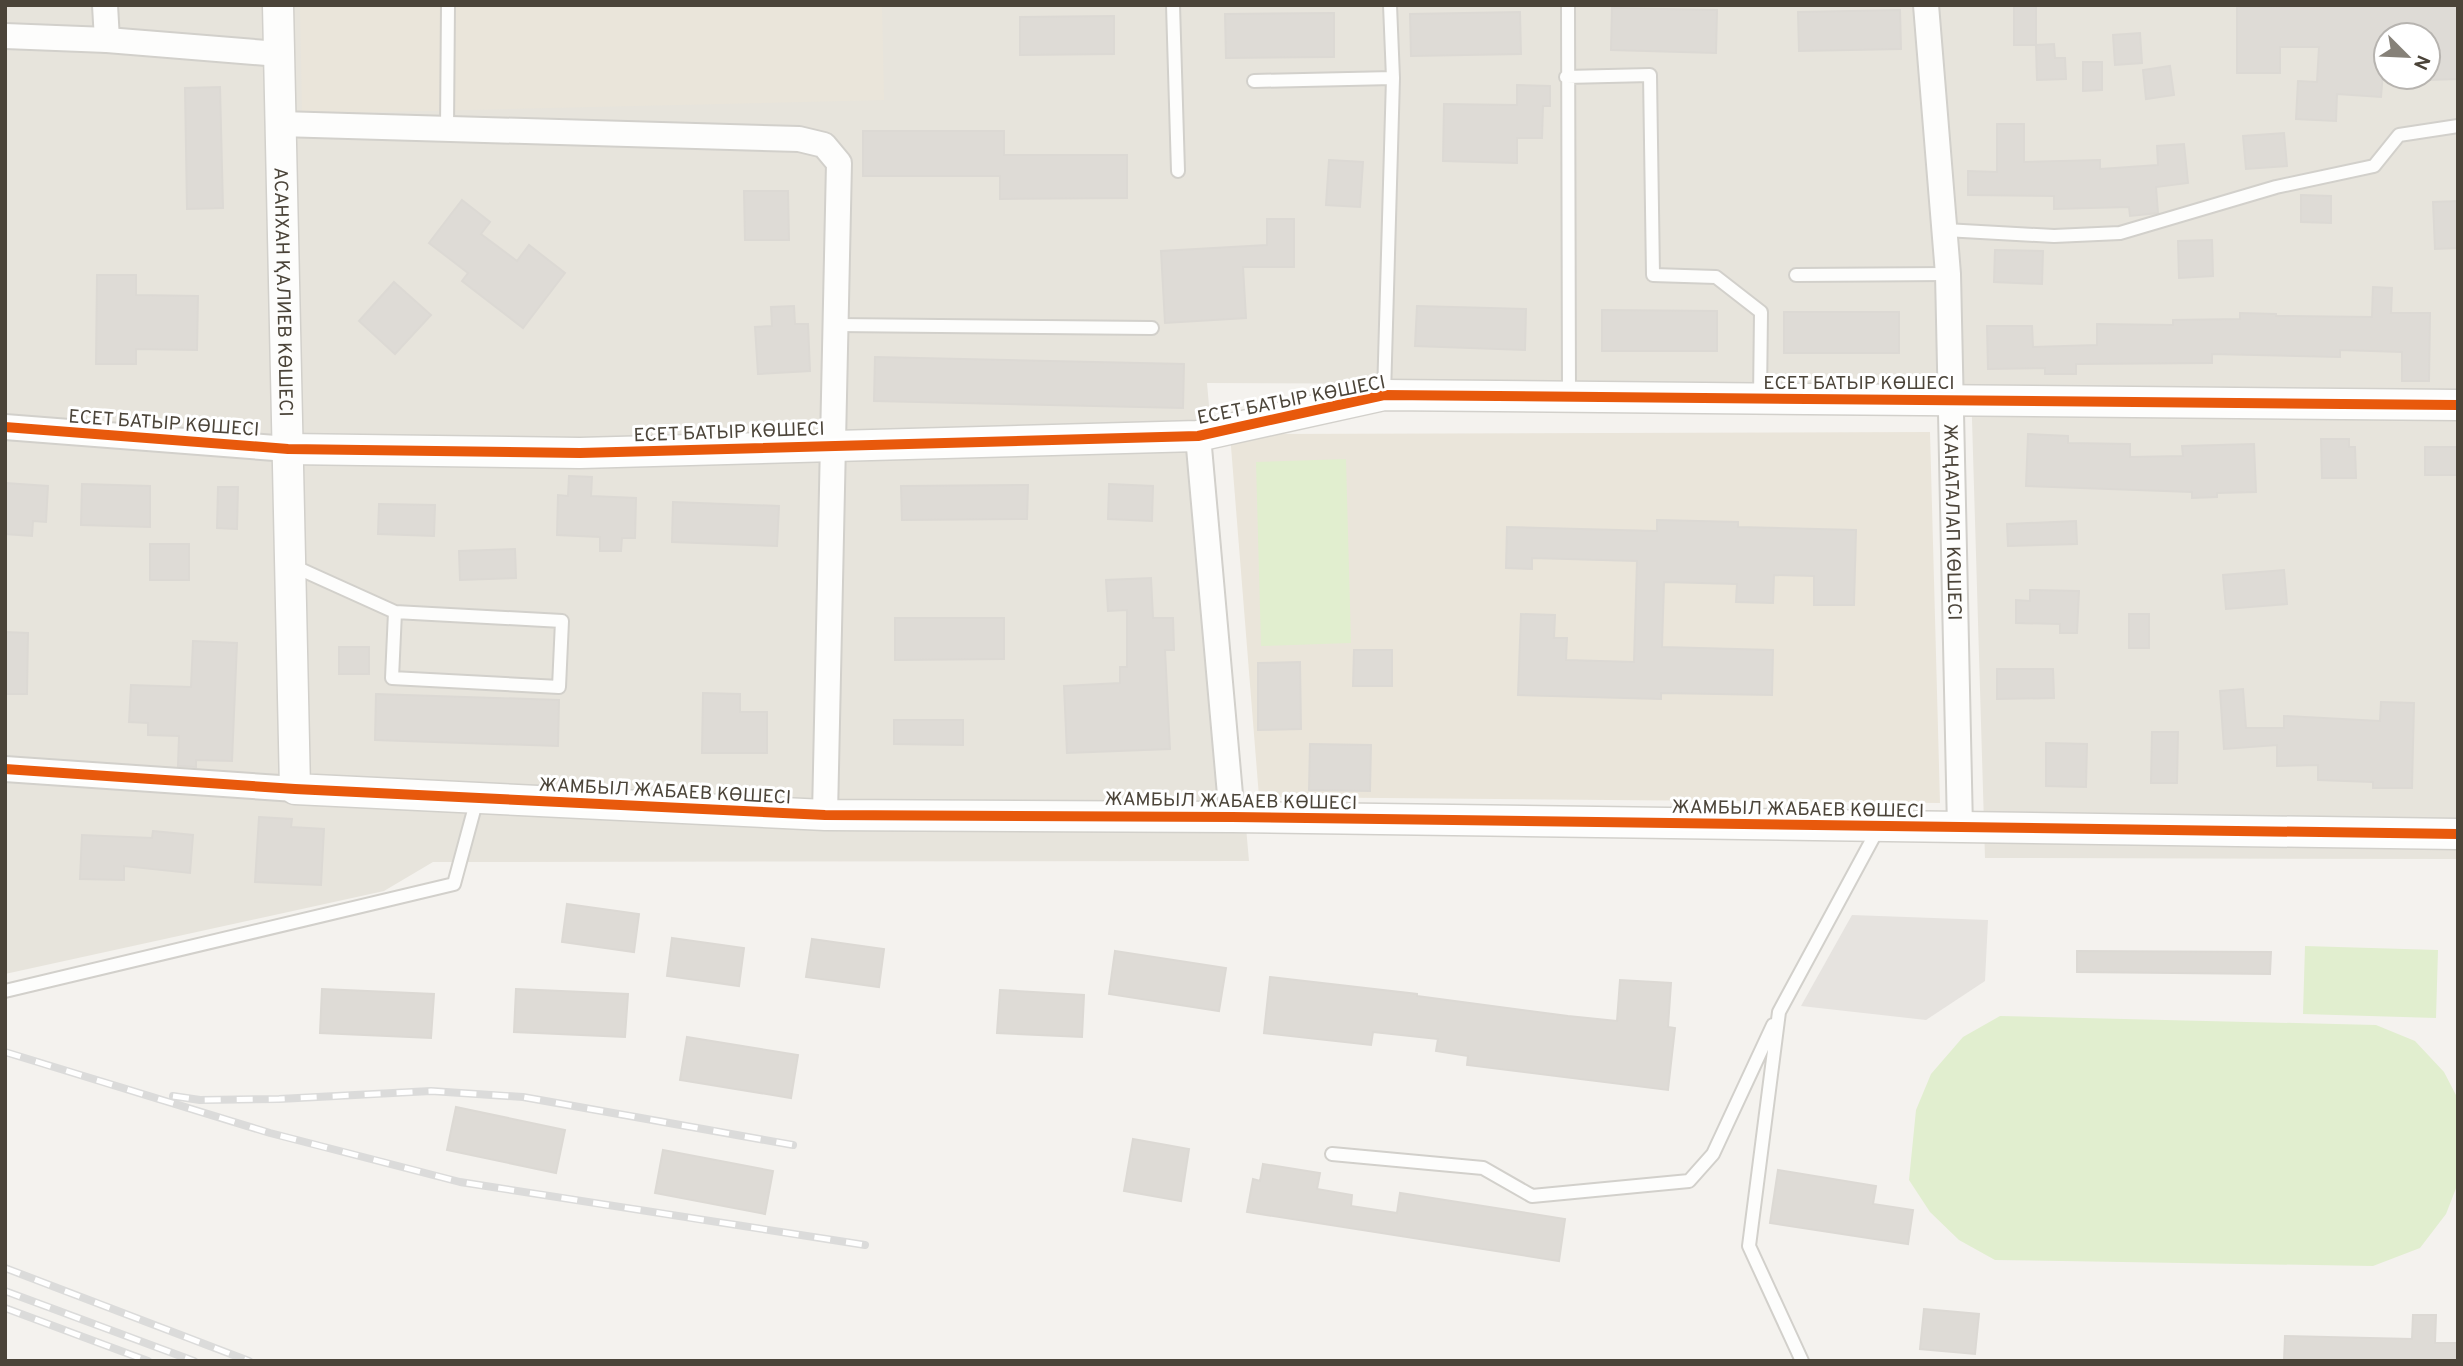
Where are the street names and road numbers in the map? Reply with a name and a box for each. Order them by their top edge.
street label: АСАНХАН ҚАЛИЕВ КӨШЕСІ [268,167,297,417]
street label: ЕСЕТ БАТЫР КӨШЕСІ [1195,371,1388,431]
street label: ЕСЕТ БАТЫР КӨШЕСІ [1763,372,1955,396]
street label: ЕСЕТ БАТЫР КӨШЕСІ [68,405,260,443]
street label: ЕСЕТ БАТЫР КӨШЕСІ [633,418,825,448]
street label: ЖАҢАТАЛАП КӨШЕСІ [1937,423,1966,621]
street label: ЖАМБЫЛ ЖАБАЕВ КӨШЕСІ [538,773,792,811]
street label: ЖАМБЫЛ ЖАБАЕВ КӨШЕСІ [1104,788,1357,816]
street label: ЖАМБЫЛ ЖАБАЕВ КӨШЕСІ [1671,796,1924,824]

